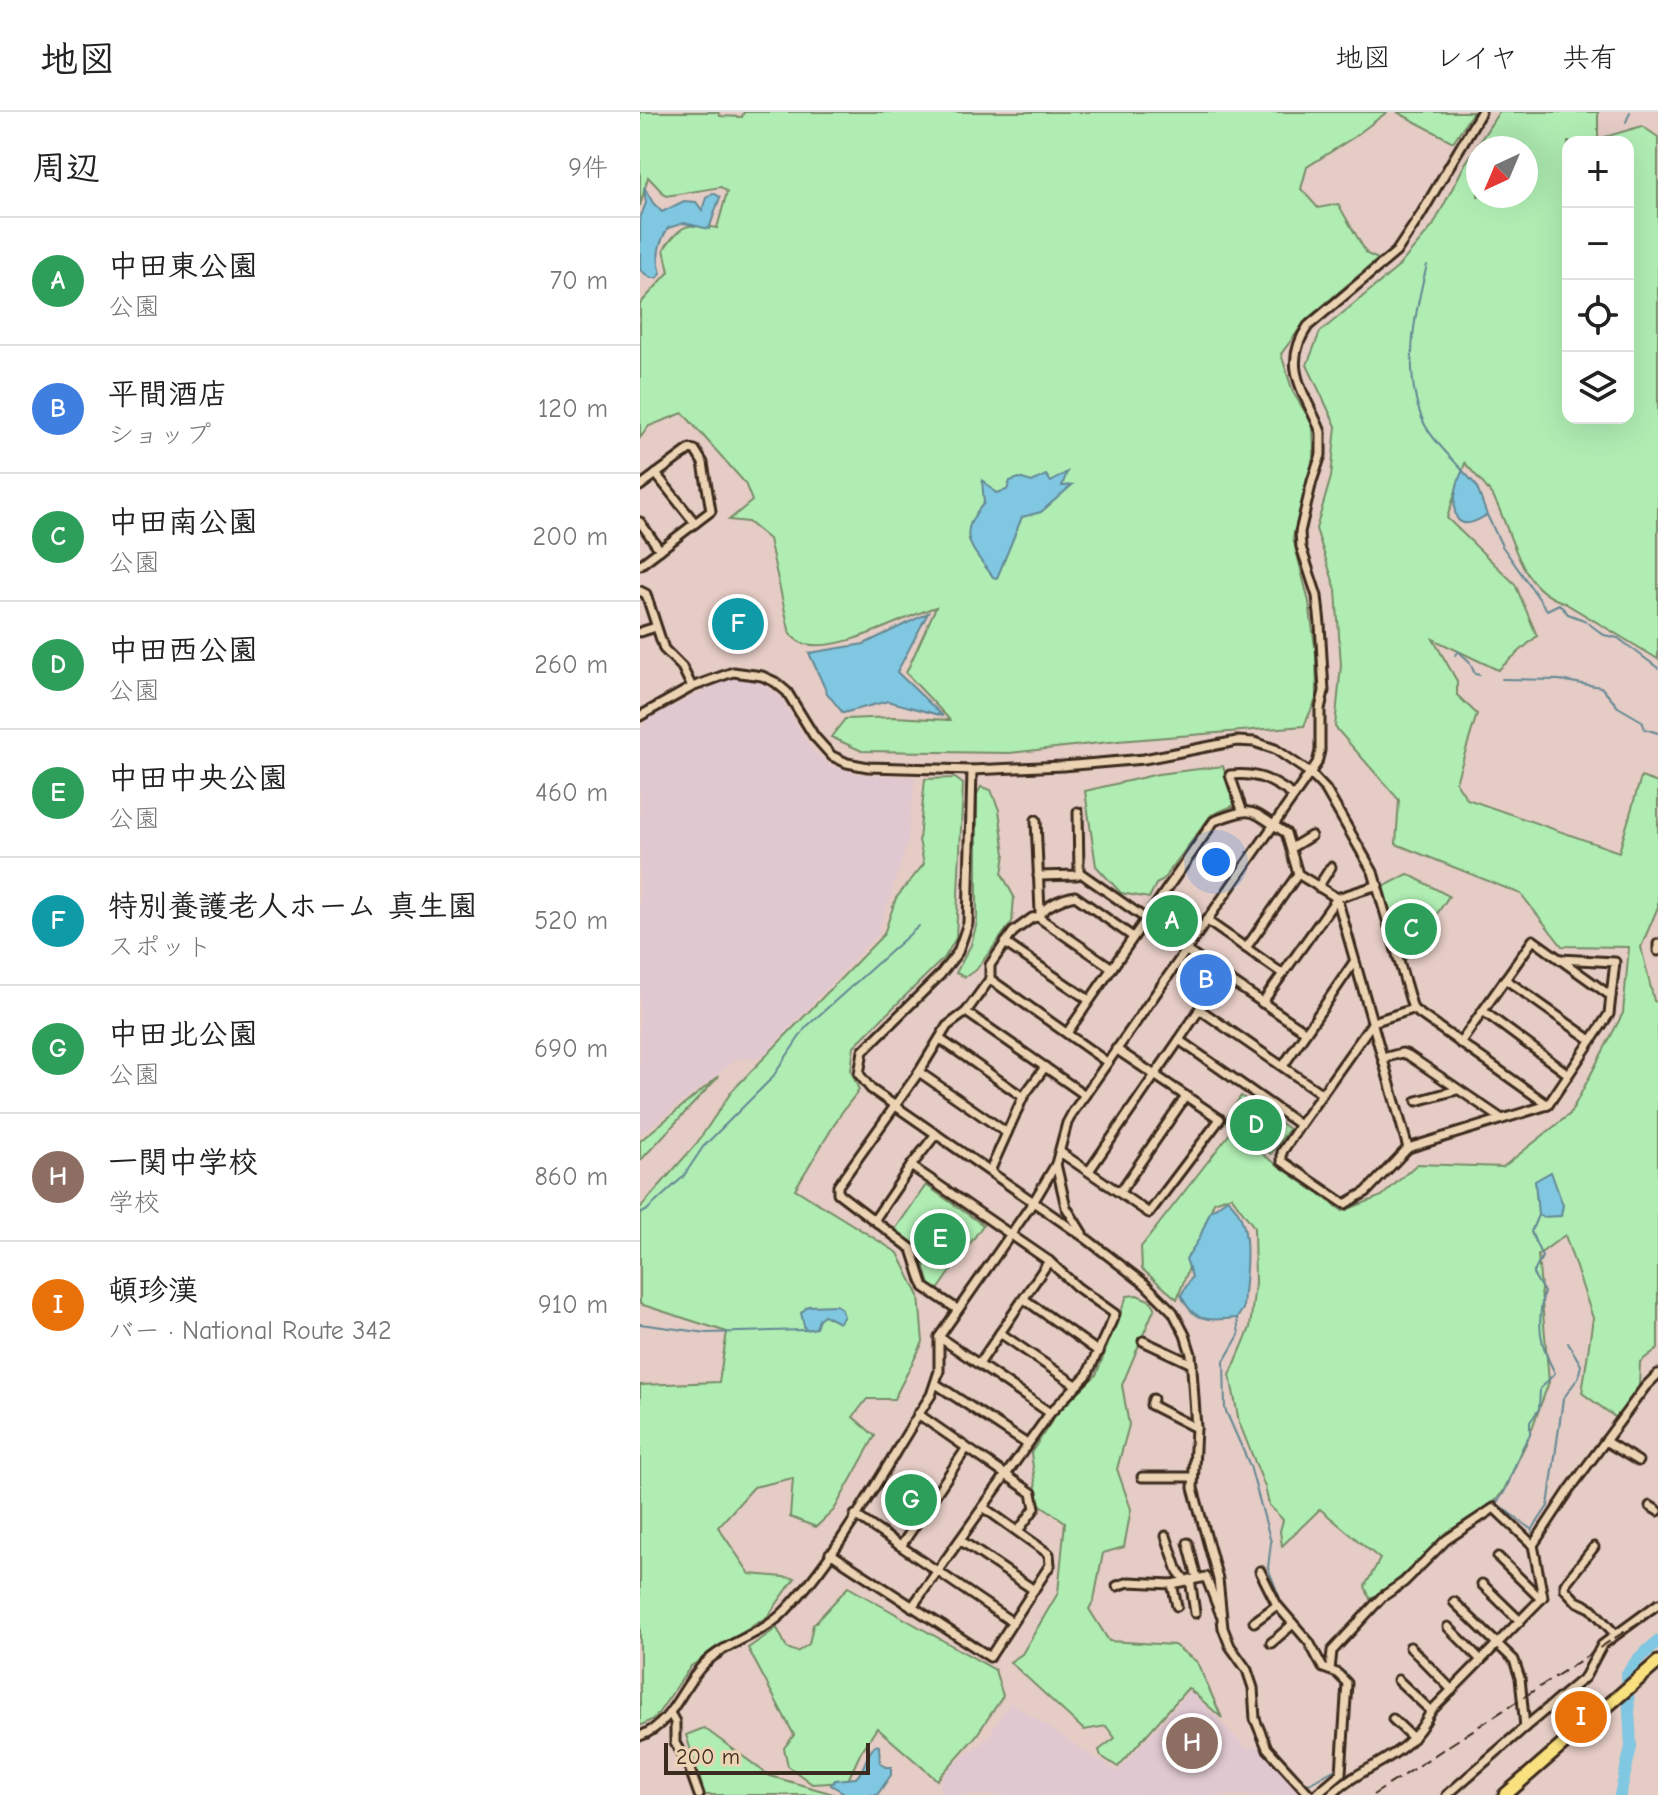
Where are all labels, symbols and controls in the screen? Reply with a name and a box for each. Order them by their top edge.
text: 地図 [40,38,116,82]
text: 地図 [1335,42,1391,74]
text: レイヤ [1435,42,1518,74]
text: 共有 [1562,42,1618,74]
north arrow [1466,136,1538,208]
map controls [1562,136,1634,424]
button: + [1562,136,1634,208]
text: 周辺 [32,148,100,188]
text: 9件 [568,153,608,183]
button: − [1562,208,1634,280]
text: 中田東公園 [108,249,258,284]
text: A [51,266,65,296]
text: 70 m [550,266,608,296]
button: locate [1562,280,1634,352]
text: 公園 [108,292,160,322]
button: layers [1562,352,1634,424]
text: 平間酒店 [108,377,228,412]
text: B [50,394,66,424]
text: 120 m [538,394,608,424]
text: ショップ [108,420,211,450]
text: 中田南公園 [108,505,258,540]
text: C [50,522,66,552]
text: 200 m [533,522,608,552]
text: 公園 [108,548,160,578]
pin: F [712,594,764,654]
text: 中田西公園 [108,633,258,668]
text: D [50,650,66,680]
text: 260 m [534,650,608,680]
text: 公園 [108,676,160,706]
text: 中田中央公園 [108,761,288,796]
text: E [50,778,66,808]
text: 460 m [535,778,608,808]
text: 公園 [108,804,160,834]
your location [1196,842,1236,882]
text: 特別養護老人ホーム 真生園 [108,889,477,924]
pin: A [1146,891,1198,951]
pin: C [1385,899,1437,959]
text: F [50,906,66,936]
text: 520 m [534,906,608,936]
text: スポット [108,932,212,962]
pin: B [1180,950,1232,1010]
text: 中田北公園 [108,1017,258,1052]
text: G [49,1034,67,1064]
text: 690 m [534,1034,608,1064]
text: 公園 [108,1060,160,1090]
pin: D [1230,1095,1282,1155]
text: 一関中学校 [108,1145,258,1180]
text: H [49,1162,67,1192]
text: 860 m [534,1162,608,1192]
text: 学校 [108,1188,160,1218]
pin: E [914,1209,966,1269]
text: 頓珍漢 [108,1273,198,1308]
text: I [53,1290,63,1320]
text: 910 m [538,1290,608,1320]
text: バー · National Route 342 [108,1316,392,1346]
pin: G [885,1470,937,1530]
pin: I [1555,1687,1607,1747]
pin: H [1166,1713,1218,1773]
scale bar [664,1739,870,1775]
text: 200 m [676,1744,740,1770]

